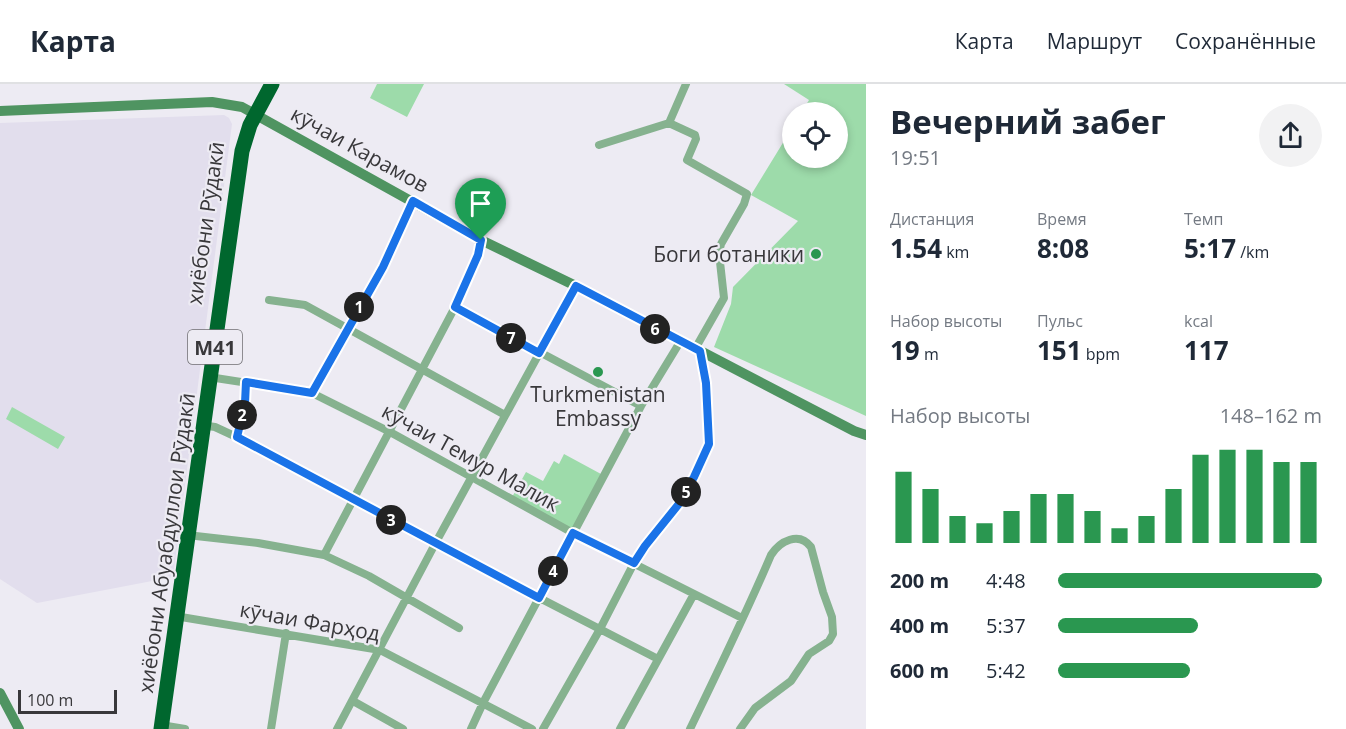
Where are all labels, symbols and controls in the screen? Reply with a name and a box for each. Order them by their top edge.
text: Карта [30,22,116,60]
text: Карта [955,27,1014,55]
text: Маршрут [1047,27,1142,55]
text: Сохранённые [1175,27,1316,55]
text: Вечерний забег [890,99,1166,144]
street label: кӯчаи Карамов [286,100,434,198]
map controls [782,102,848,168]
button: locate [782,102,848,168]
button: share [1259,104,1322,167]
street label: хиёбони Рӯдакӣ [180,140,230,306]
text: 19:51 [890,144,941,171]
pin [455,178,506,240]
icon: arrive [464,187,497,220]
text: Дистанция [890,208,974,230]
text: Время [1037,208,1087,230]
text: Темп [1184,208,1223,230]
text: 1.54 [890,230,942,266]
text: 8:08 [1037,230,1089,266]
text: 5:17 [1184,230,1236,266]
place label: Боги ботаники [653,240,804,268]
text: km [942,241,969,263]
text: /km [1236,241,1269,263]
marker: Боги ботаники [809,247,823,261]
pin: 1 [344,292,374,322]
text: 1 [354,296,364,318]
text: Набор высоты [890,310,1002,332]
text: Пульс [1037,310,1083,332]
text: kcal [1184,310,1213,332]
pin: 6 [640,314,670,344]
text: 6 [650,318,660,340]
pin: 7 [496,323,526,353]
text: 7 [506,327,516,349]
road number: M41 [188,330,242,364]
text: 19 [890,332,920,368]
text: 151 [1037,332,1082,368]
text: 117 [1184,332,1229,368]
text: m [920,343,939,365]
text: bpm [1082,343,1120,365]
marker: Turkmenistan Embassy [591,365,605,379]
place label: Turkmenistan Embassy [530,380,666,432]
street label: хиёбони Абуабдуллои Рӯдакӣ [131,391,201,695]
street label: кӯчаи Темур Малик [377,397,565,518]
pin: 2 [227,400,257,430]
text: Набор высоты [890,402,1030,429]
text: 148–162 m [1220,402,1322,429]
text: 2 [237,404,247,426]
pin: 5 [671,477,701,507]
text: 5 [681,481,691,503]
pin: 3 [376,505,406,535]
text: 3 [386,509,396,531]
pin: 4 [538,556,568,586]
text: 4 [548,560,558,582]
text: 200 m [890,567,949,594]
text: 4:48 [986,567,1026,594]
street label: кӯчаи Фарҳод [238,595,382,647]
text: 400 m [890,612,949,639]
text: 5:37 [986,612,1026,639]
text: 600 m [890,657,949,684]
text: 5:42 [986,657,1026,684]
scale bar [18,687,117,714]
text: 100 m [27,689,73,711]

